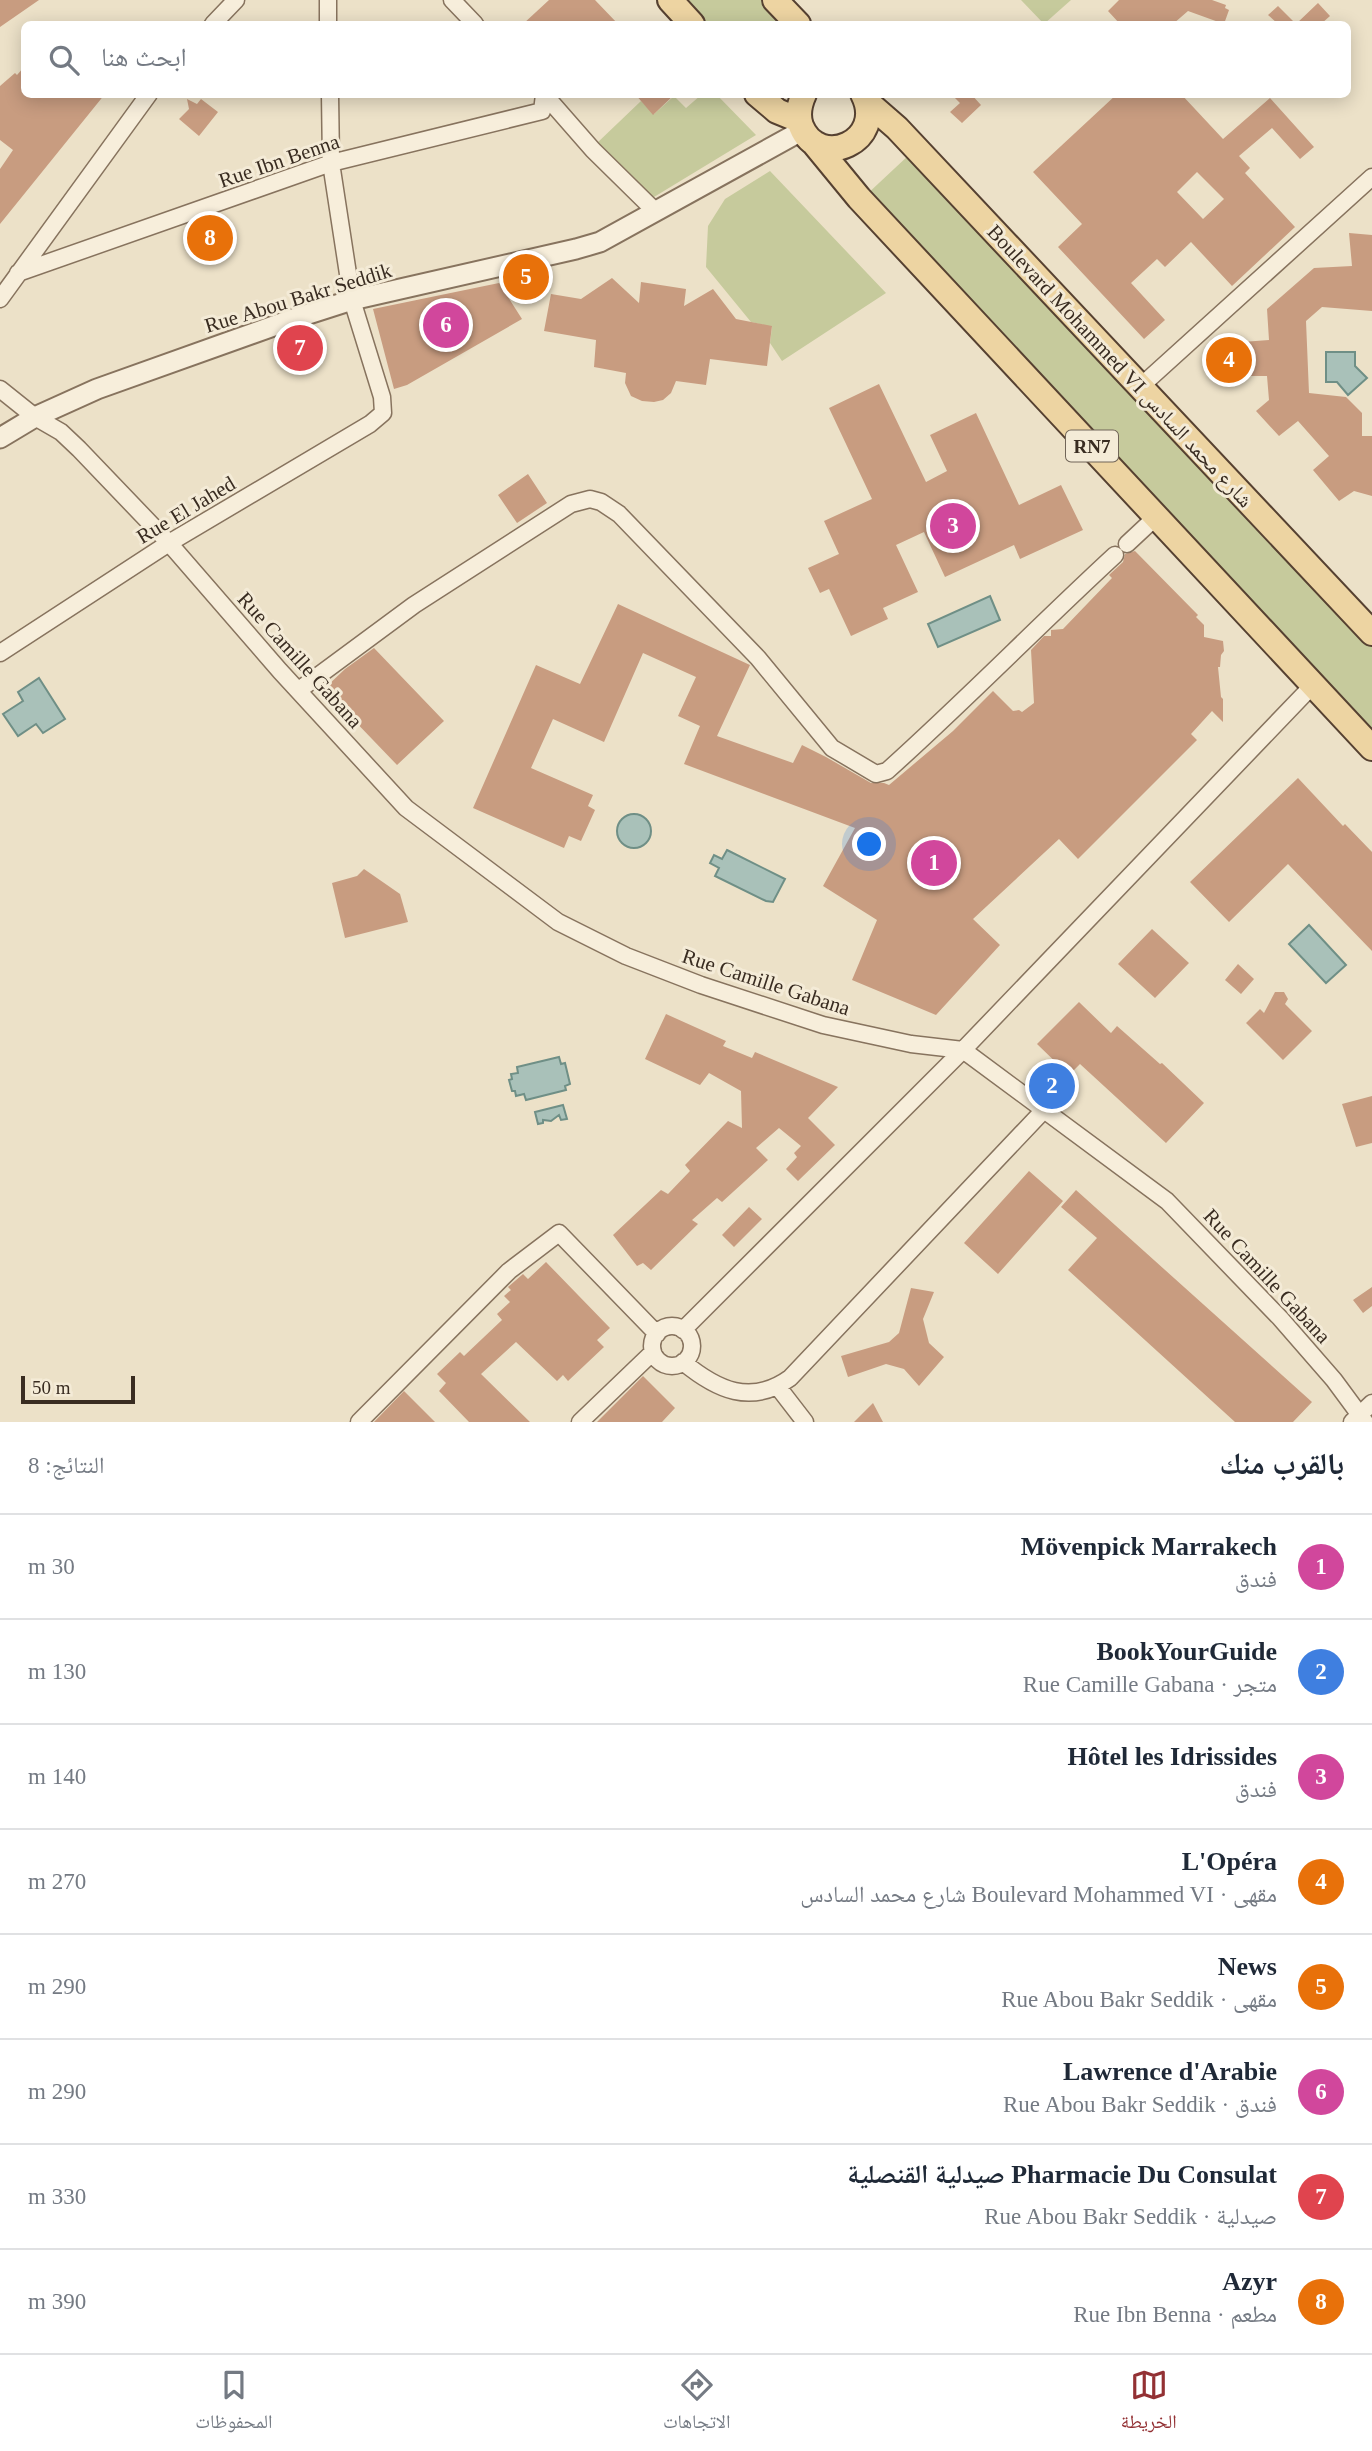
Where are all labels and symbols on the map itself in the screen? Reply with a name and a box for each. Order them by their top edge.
street label: Rue Ibn Benna [216,129,343,193]
pin: 8 [187,212,233,264]
street label: Boulevard Mohammed VI شارع محمد السادس [982,220,1258,513]
pin: 5 [503,251,549,303]
street label: Rue Abou Bakr Seddik [202,258,395,338]
pin: 6 [423,299,469,351]
pin: 7 [277,322,323,374]
pin: 4 [1206,334,1252,386]
road number: RN7 [1066,430,1118,462]
street label: Rue El Jahed [132,471,240,549]
pin: 3 [930,500,976,552]
street label: Rue Camille Gabana [233,587,368,734]
your location [852,827,886,861]
pin: 1 [911,837,957,889]
street label: Rue Camille Gabana [679,944,854,1021]
pin: 2 [1029,1060,1075,1112]
street label: Rue Camille Gabana [1199,1204,1336,1349]
scale bar [21,1373,135,1405]

